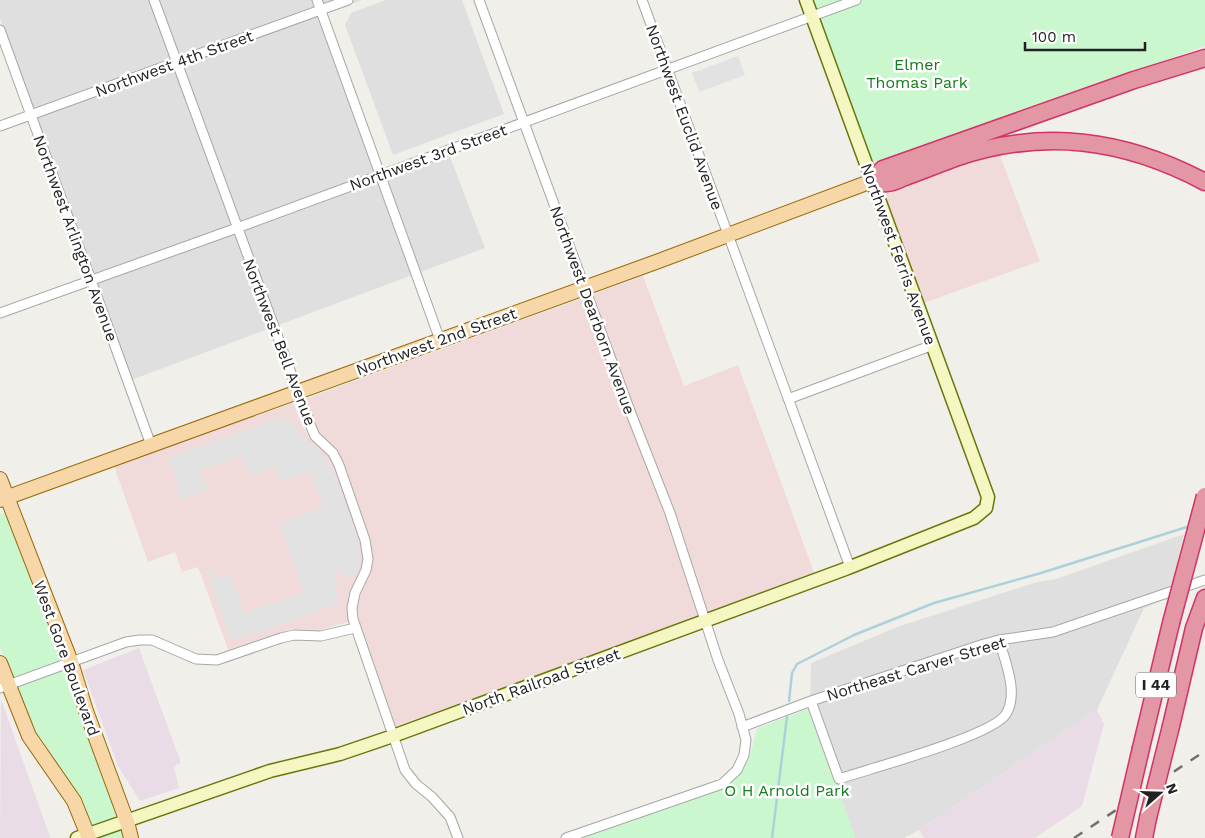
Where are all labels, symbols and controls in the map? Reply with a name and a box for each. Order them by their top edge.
scale bar [1025,20,1145,52]
street label: Northwest Euclid Avenue [642,22,727,213]
street label: Northwest 4th Street [93,26,256,101]
text: 100 m [1032,28,1076,46]
park label: Elmer Thomas Park [866,55,968,92]
street label: Northwest 3rd Street [347,120,510,195]
street label: Northwest Arlington Avenue [29,132,122,344]
street label: Northwest Ferris Avenue [857,161,940,348]
street label: Northwest Dearborn Avenue [546,203,639,417]
street label: Northwest Bell Avenue [239,256,320,428]
street label: Northwest 2nd Street [353,303,519,379]
street label: West Gore Boulevard [30,578,104,739]
street label: Northeast Carver Street [824,632,1008,705]
street label: North Railroad Street [460,644,623,719]
road number: I 44 [1136,672,1176,698]
north arrow [1135,768,1185,818]
park label: O H Arnold Park [724,781,850,800]
text: N [1163,781,1182,796]

